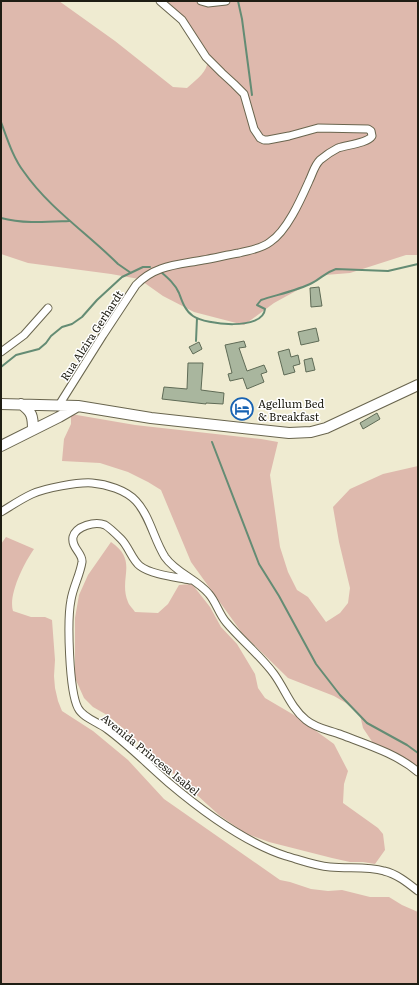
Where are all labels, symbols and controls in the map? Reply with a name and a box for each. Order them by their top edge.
street label: Rua Alzira Gerhardt [56,286,127,383]
place label: Agellum Bed & Breakfast [258,395,325,424]
hotel icon: Agellum Bed & Breakfast [229,396,255,422]
street label: Avenida Princesa Isabel [98,709,204,799]

